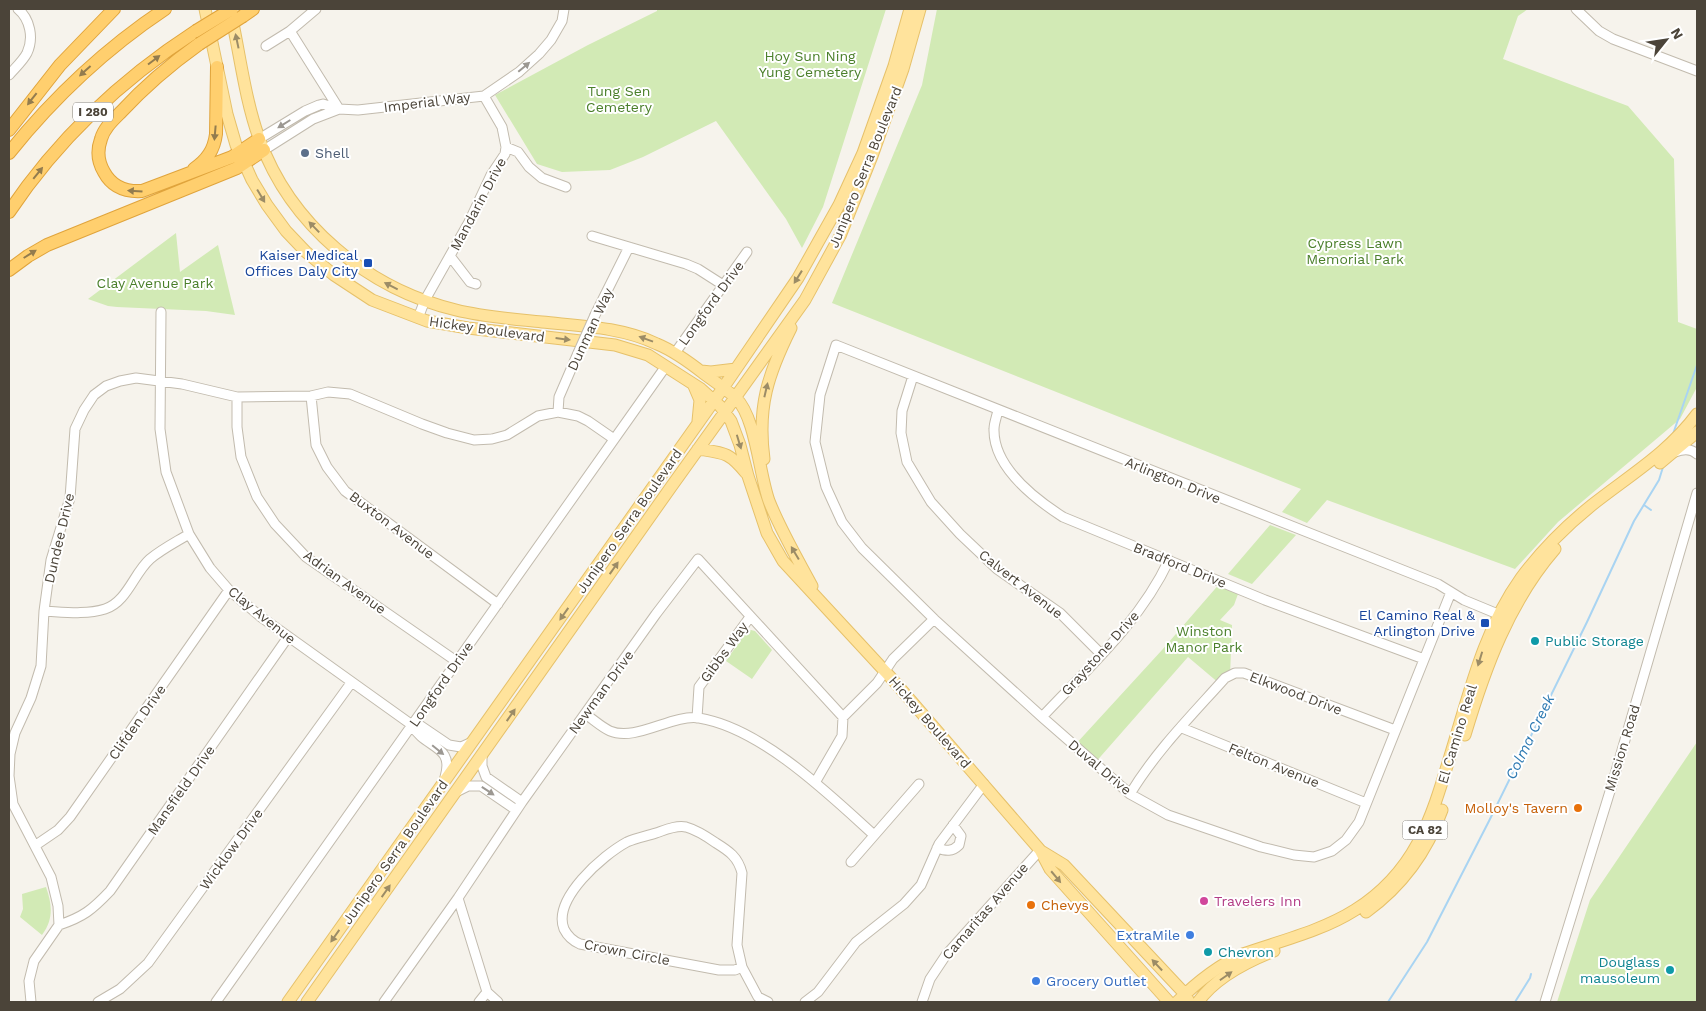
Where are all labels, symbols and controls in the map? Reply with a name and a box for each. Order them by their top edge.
north arrow [1641,15,1691,65]
text: N [1668,25,1687,42]
one-way arrow [233,34,241,49]
park label: Hoy Sun Ning Yung Cemetery [759,48,862,80]
one-way arrow [147,55,161,65]
one-way arrow [517,62,530,73]
one-way arrow [80,65,92,77]
park label: Tung Sen Cemetery [586,83,653,115]
street label: Junipero Serra Boulevard [825,84,905,250]
street label: Imperial Way [383,89,472,115]
one-way arrow [27,92,37,106]
road number: I 280 [73,102,113,121]
one-way arrow [278,119,291,128]
one-way arrow [211,126,219,142]
place label: Shell [315,145,350,161]
marker: Shell [299,147,311,159]
street label: Mandarin Drive [447,155,509,253]
one-way arrow [32,167,43,180]
one-way arrow [126,186,142,194]
one-way arrow [256,189,265,202]
one-way arrow [308,221,320,233]
park label: Cypress Lawn Memorial Park [1306,235,1404,267]
place label: Kaiser Medical Offices Daly City [245,247,359,279]
one-way arrow [23,250,36,259]
marker: Kaiser Medical Offices Daly City [362,257,374,269]
street label: Longford Drive [675,258,747,348]
one-way arrow [794,271,803,284]
park label: Clay Avenue Park [97,275,214,291]
one-way arrow [384,282,398,290]
street label: Dunman Way [564,284,616,373]
street label: Hickey Boulevard [428,313,546,345]
one-way arrow [555,335,571,343]
one-way arrow [638,335,653,342]
one-way arrow [762,383,770,398]
one-way arrow [735,435,743,450]
street label: Junipero Serra Boulevard [573,446,685,596]
street label: Arlington Drive [1123,454,1223,506]
street label: Buxton Avenue [346,488,438,562]
street label: Dundee Drive [41,491,77,585]
street label: Bradford Drive [1131,539,1229,591]
street label: Calvert Avenue [976,546,1066,622]
street label: Adrian Avenue [301,547,389,617]
one-way arrow [790,547,799,560]
one-way arrow [609,561,619,575]
street label: Clay Avenue [225,583,299,647]
one-way arrow [559,607,569,621]
street label: Graystone Drive [1058,607,1142,699]
place label: El Camino Real & Arlington Drive [1359,607,1475,639]
marker: El Camino Real & Arlington Drive [1479,617,1491,629]
street label: Gibbs Way [697,618,752,685]
park label: Winston Manor Park [1165,623,1243,655]
place label: Public Storage [1545,633,1644,649]
marker: Public Storage [1529,635,1541,647]
street label: Longford Drive [406,638,476,730]
street label: Newman Drive [565,647,637,737]
one-way arrow [1476,652,1484,667]
street label: Elkwood Drive [1247,668,1345,718]
street label: Hickey Boulevard [886,673,974,771]
street label: Clifden Drive [105,681,169,763]
street label: El Camino Real [1434,682,1480,786]
water label: Colma Creek [1502,691,1559,783]
street label: Mission Road [1601,703,1643,793]
one-way arrow [505,709,516,722]
street label: Duval Drive [1065,736,1135,798]
street label: Felton Avenue [1226,740,1322,790]
street label: Mansfield Drive [144,742,218,838]
one-way arrow [431,745,444,756]
street label: Junipero Serra Boulevard [339,777,451,927]
one-way arrow [481,786,494,796]
place label: Molloy's Tavern [1464,800,1568,816]
marker: Molloy's Tavern [1572,802,1584,814]
street label: Wicklow Drive [196,805,266,893]
road number: CA 82 [1402,820,1448,840]
street label: Camaritas Avenue [939,859,1031,963]
one-way arrow [1051,870,1062,883]
one-way arrow [381,884,391,898]
place label: Travelers Inn [1214,893,1301,909]
marker: Travelers Inn [1198,895,1210,907]
place label: Chevys [1041,897,1089,913]
marker: Chevys [1025,899,1037,911]
place label: ExtraMile [1116,927,1180,943]
marker: ExtraMile [1184,929,1196,941]
one-way arrow [330,930,340,943]
street label: Crown Circle [583,936,671,968]
place label: Chevron [1218,944,1274,960]
marker: Chevron [1202,946,1214,958]
place label: Douglass mausoleum [1580,954,1660,986]
one-way arrow [1151,960,1163,972]
marker: Douglass mausoleum [1664,964,1676,976]
one-way arrow [1219,971,1233,981]
place label: Grocery Outlet [1046,973,1146,989]
marker: Grocery Outlet [1030,975,1042,987]

